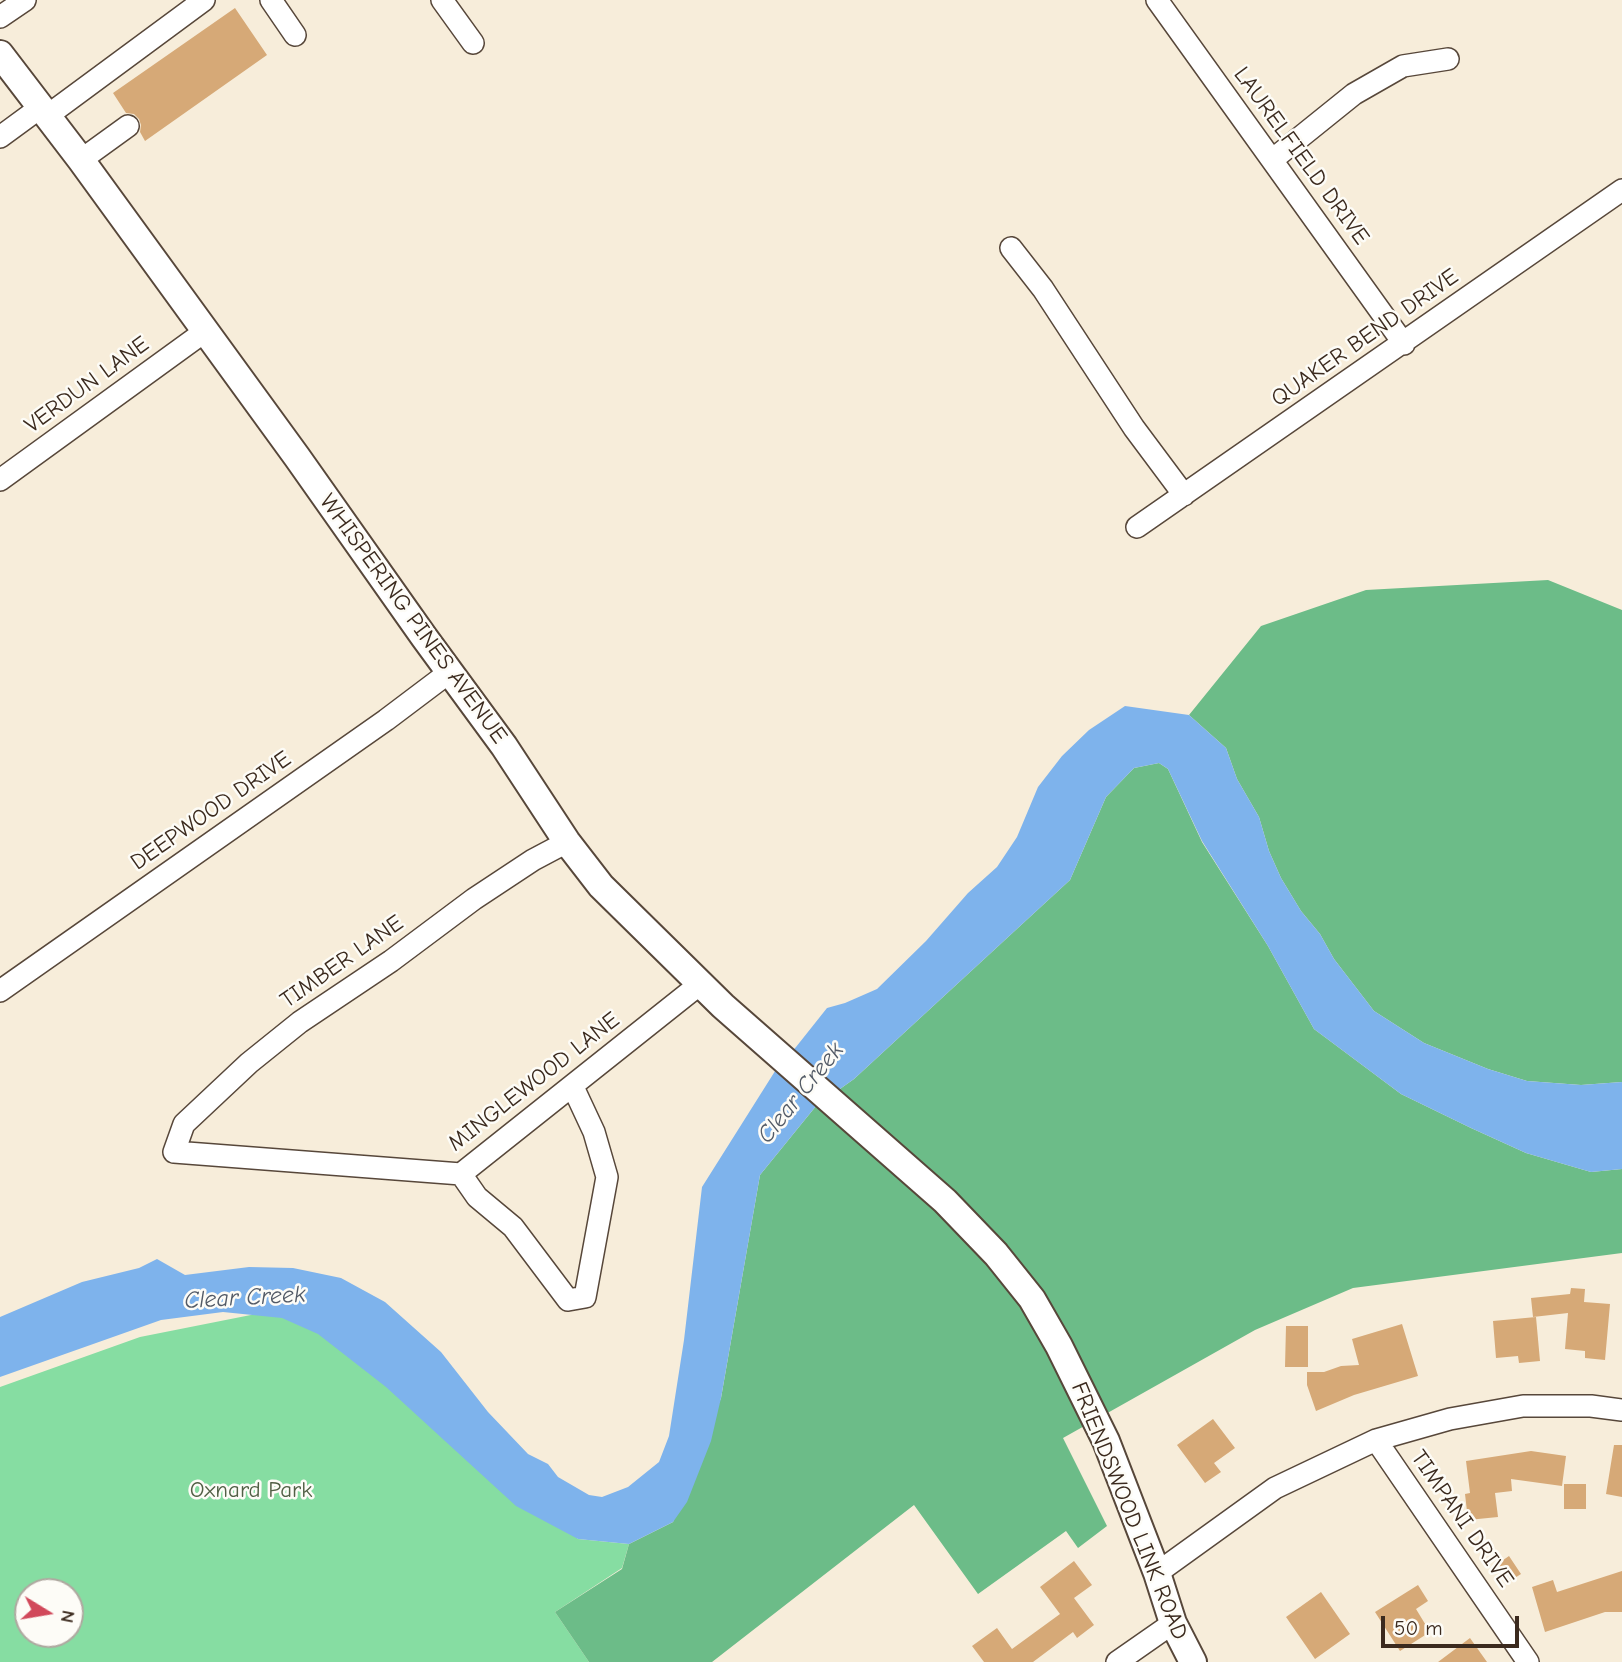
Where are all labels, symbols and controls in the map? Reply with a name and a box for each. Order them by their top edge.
street label: LAURELFIELD DRIVE [1227,62,1375,250]
street label: QUAKER BEND DRIVE [1266,263,1464,413]
street label: VERDUN LANE [19,331,155,439]
street label: WHISPERING PINES AVENUE [313,489,513,749]
street label: DEEPWOOD DRIVE [126,745,296,877]
street label: TIMBER LANE [275,909,409,1015]
street label: MINGLEWOOD LANE [443,1007,625,1157]
water label: Clear Creek [752,1037,850,1149]
water label: Clear Creek [184,1280,306,1316]
street label: FRIENDSWOOD LINK ROAD [1065,1378,1193,1644]
street label: TIMPANI DRIVE [1405,1445,1519,1593]
park label: Oxnard Park [190,1476,312,1504]
north arrow [14,1578,84,1648]
scale bar [1384,1602,1522,1646]
text: N [56,1608,80,1625]
text: 50 m [1394,1616,1443,1640]

